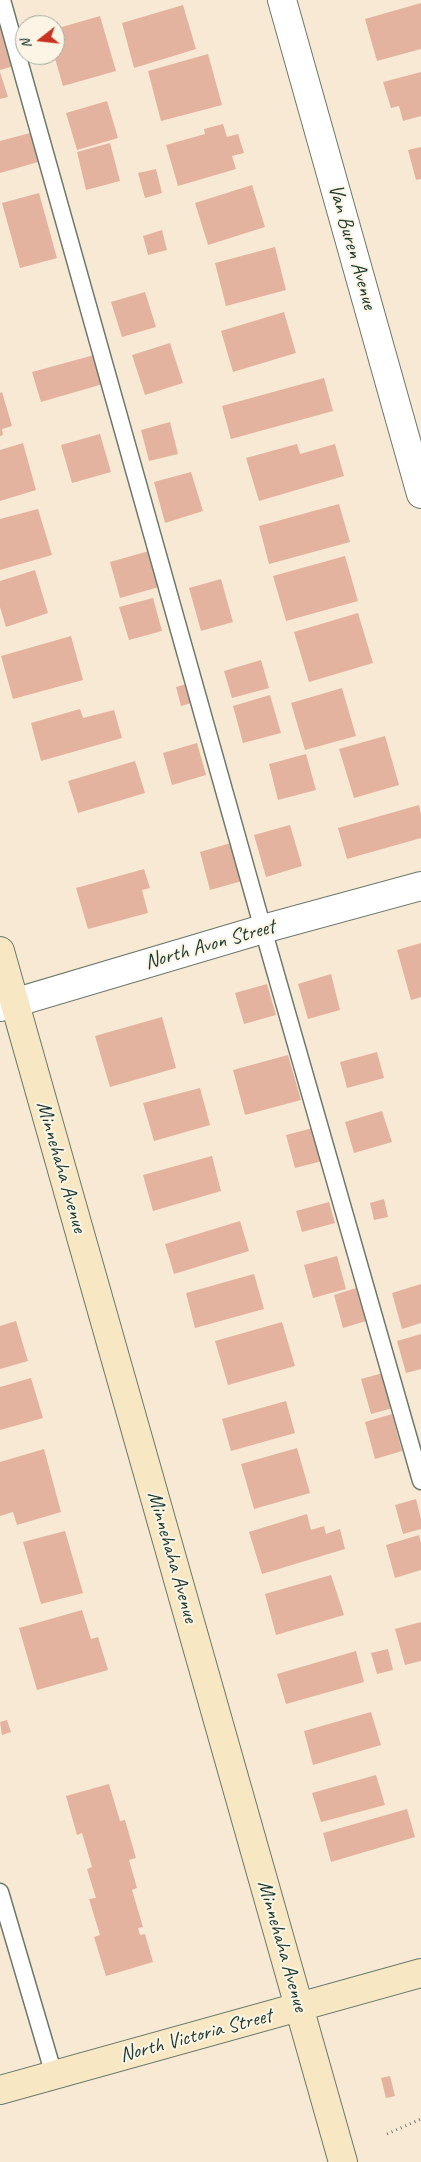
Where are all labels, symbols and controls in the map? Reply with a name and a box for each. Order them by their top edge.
north arrow [15,15,65,65]
text: N [17,37,35,51]
street label: Van Buren Avenue [322,182,382,312]
street label: North Avon Street [142,914,278,976]
street label: Minnehaha Avenue [30,1098,92,1236]
street label: Minnehaha Avenue [141,1488,203,1626]
street label: Minnehaha Avenue [251,1877,313,2015]
street label: North Victoria Street [117,2004,275,2068]

